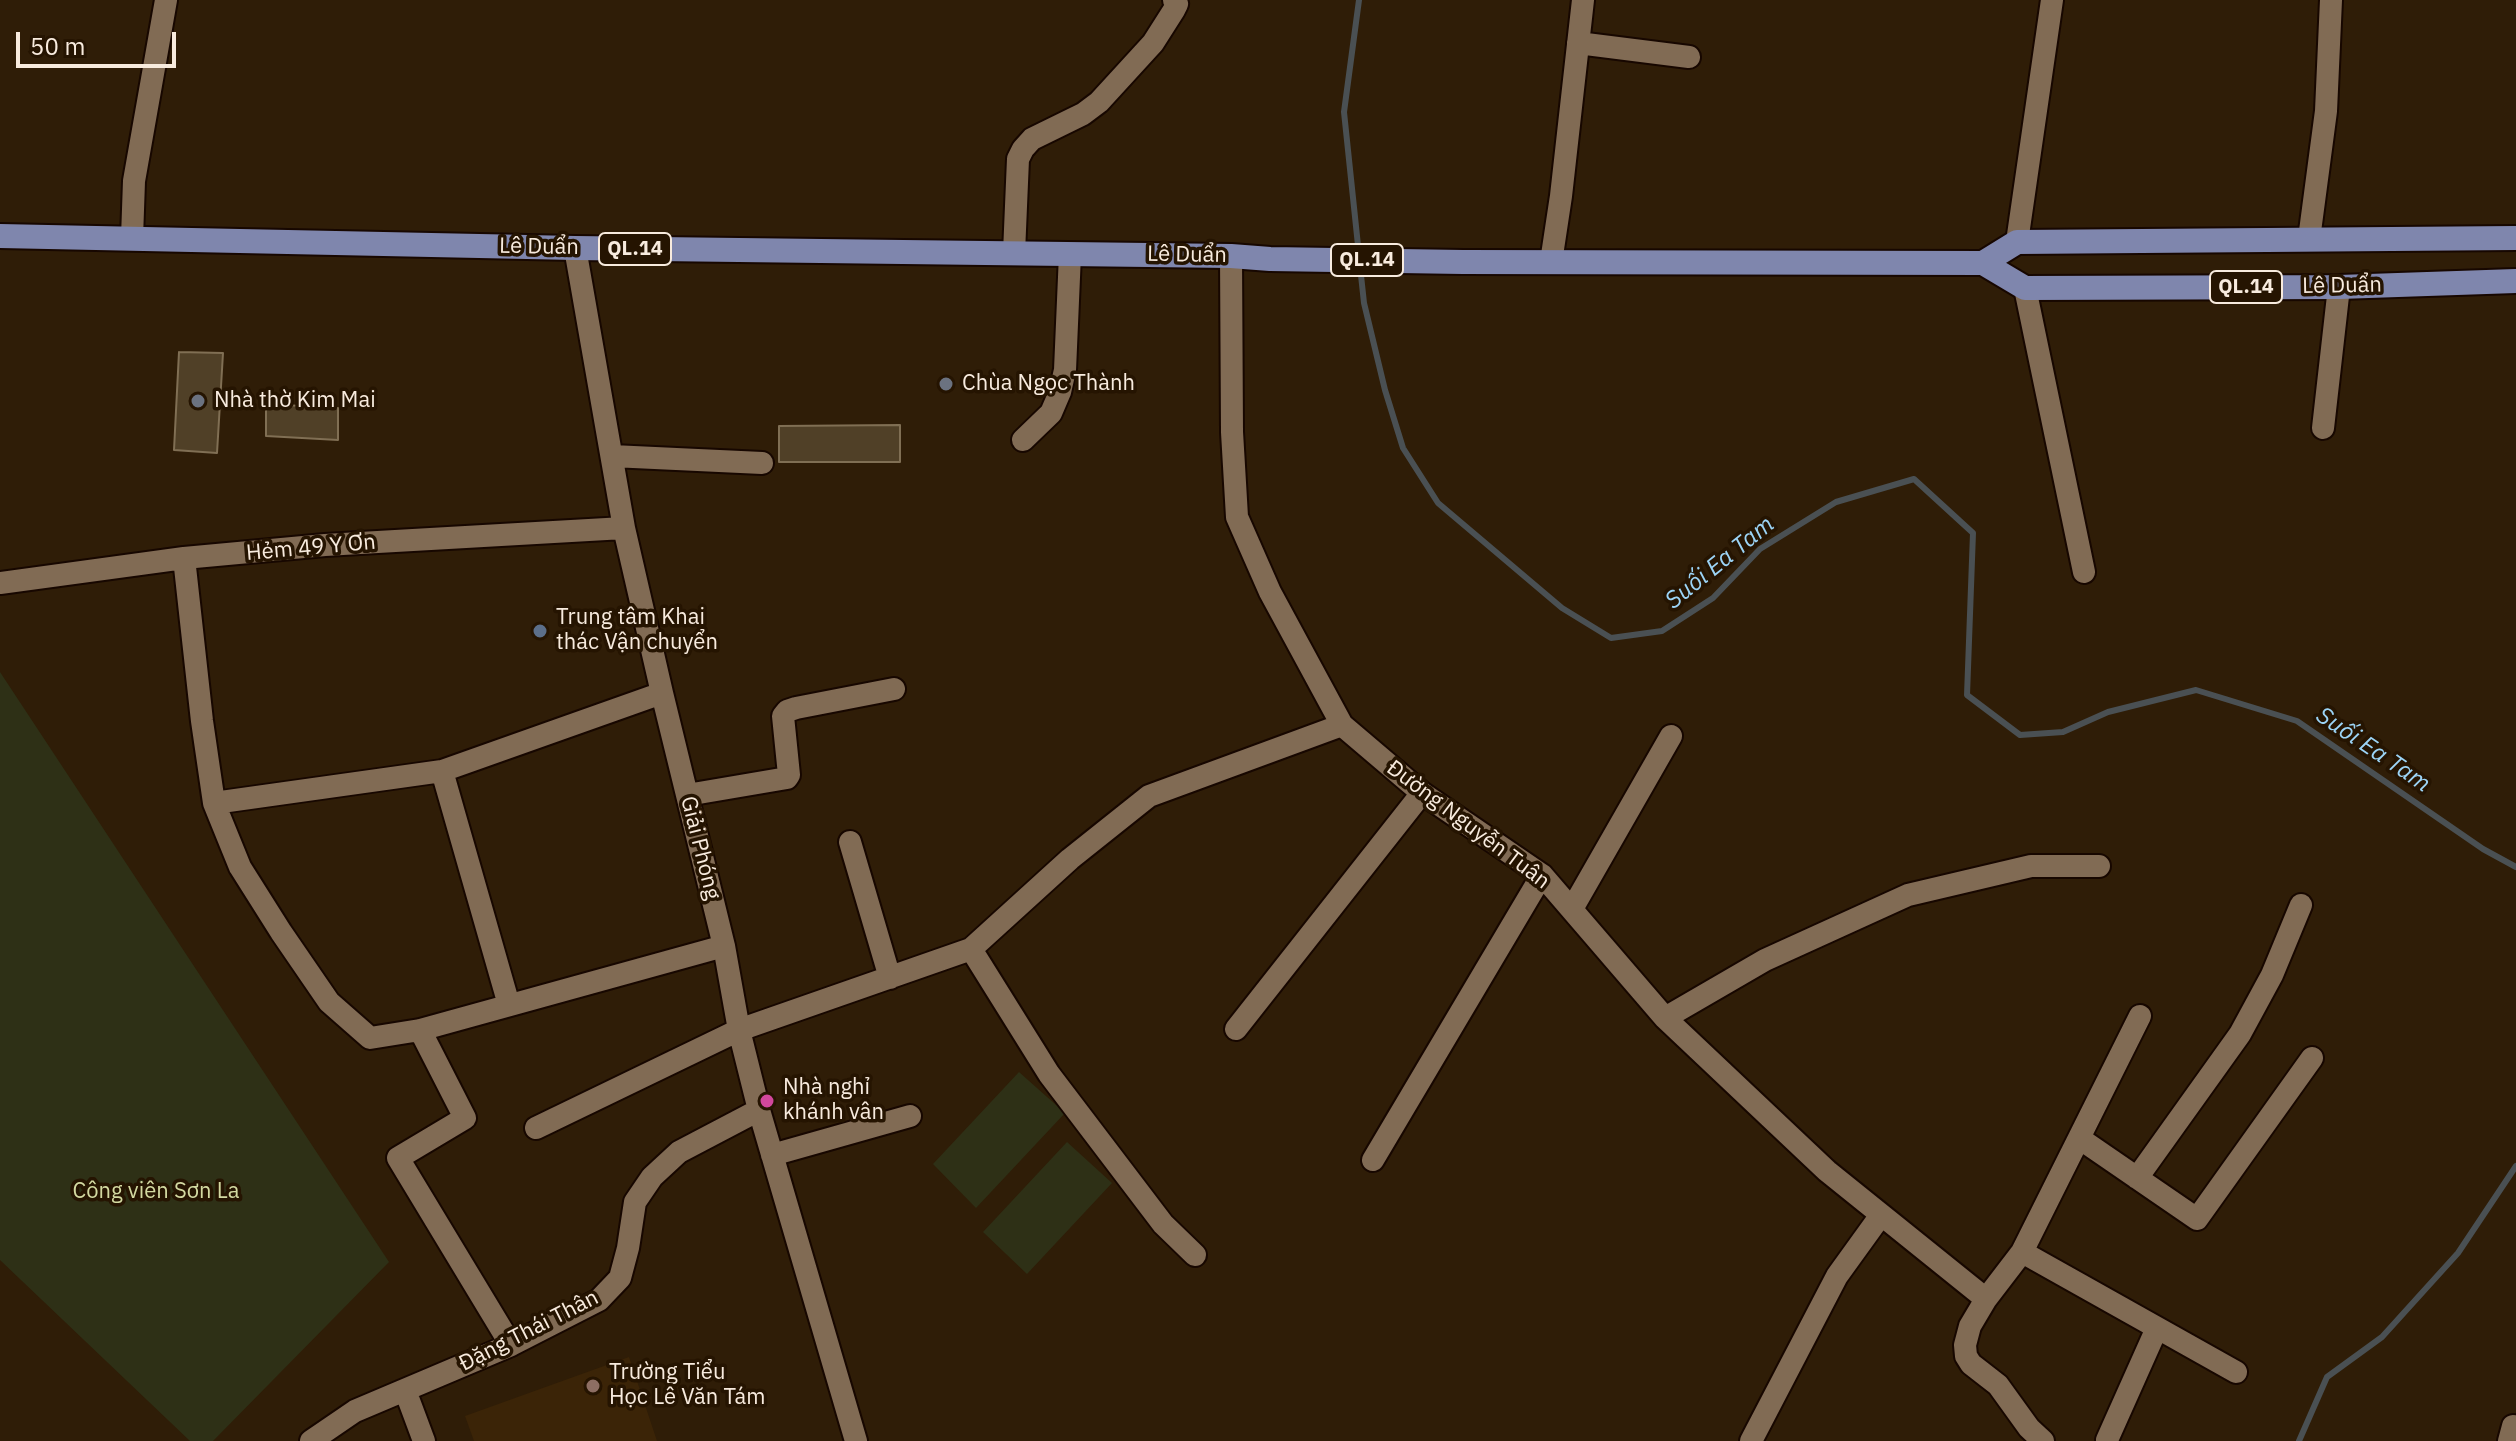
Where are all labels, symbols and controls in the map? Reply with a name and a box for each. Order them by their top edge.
scale bar [20,16,180,66]
text: 50 m [30,30,85,62]
street label: Lê Duẩn [499,233,579,261]
road number: QL.14 [599,233,671,265]
street label: Lê Duẩn [1147,241,1227,269]
road number: QL.14 [1331,244,1403,276]
road number: QL.14 [2210,271,2282,303]
street label: Lê Duẩn [2302,272,2382,300]
place label: Chùa Ngọc Thành [962,371,1135,397]
marker: Chùa Ngọc Thành [937,375,955,393]
place label: Nhà thờ Kim Mai [214,388,376,414]
marker: Nhà thờ Kim Mai [189,392,207,410]
water label: Suối Ea Tam [1660,510,1780,616]
street label: Hẻm 49 Y Ơn [245,529,377,567]
place label: Trung tâm Khai thác Vận chuyển [556,605,718,656]
marker: Trung tâm Khai thác Vận chuyển [531,622,549,640]
water label: Suối Ea Tam [2310,701,2436,799]
street label: Đường Nguyễn Tuân [1381,755,1555,895]
street label: Giải Phóng [674,794,726,902]
place label: Nhà nghỉ khánh vân [783,1075,884,1126]
marker: Nhà nghỉ khánh vân [758,1092,776,1110]
park label: Công viên Sơn La [73,1179,239,1205]
street label: Đặng Thái Thân [455,1285,603,1377]
place label: Trường Tiểu Học Lê Văn Tám [609,1360,765,1412]
marker: Trường Tiểu Học Lê Văn Tám [584,1377,602,1395]

